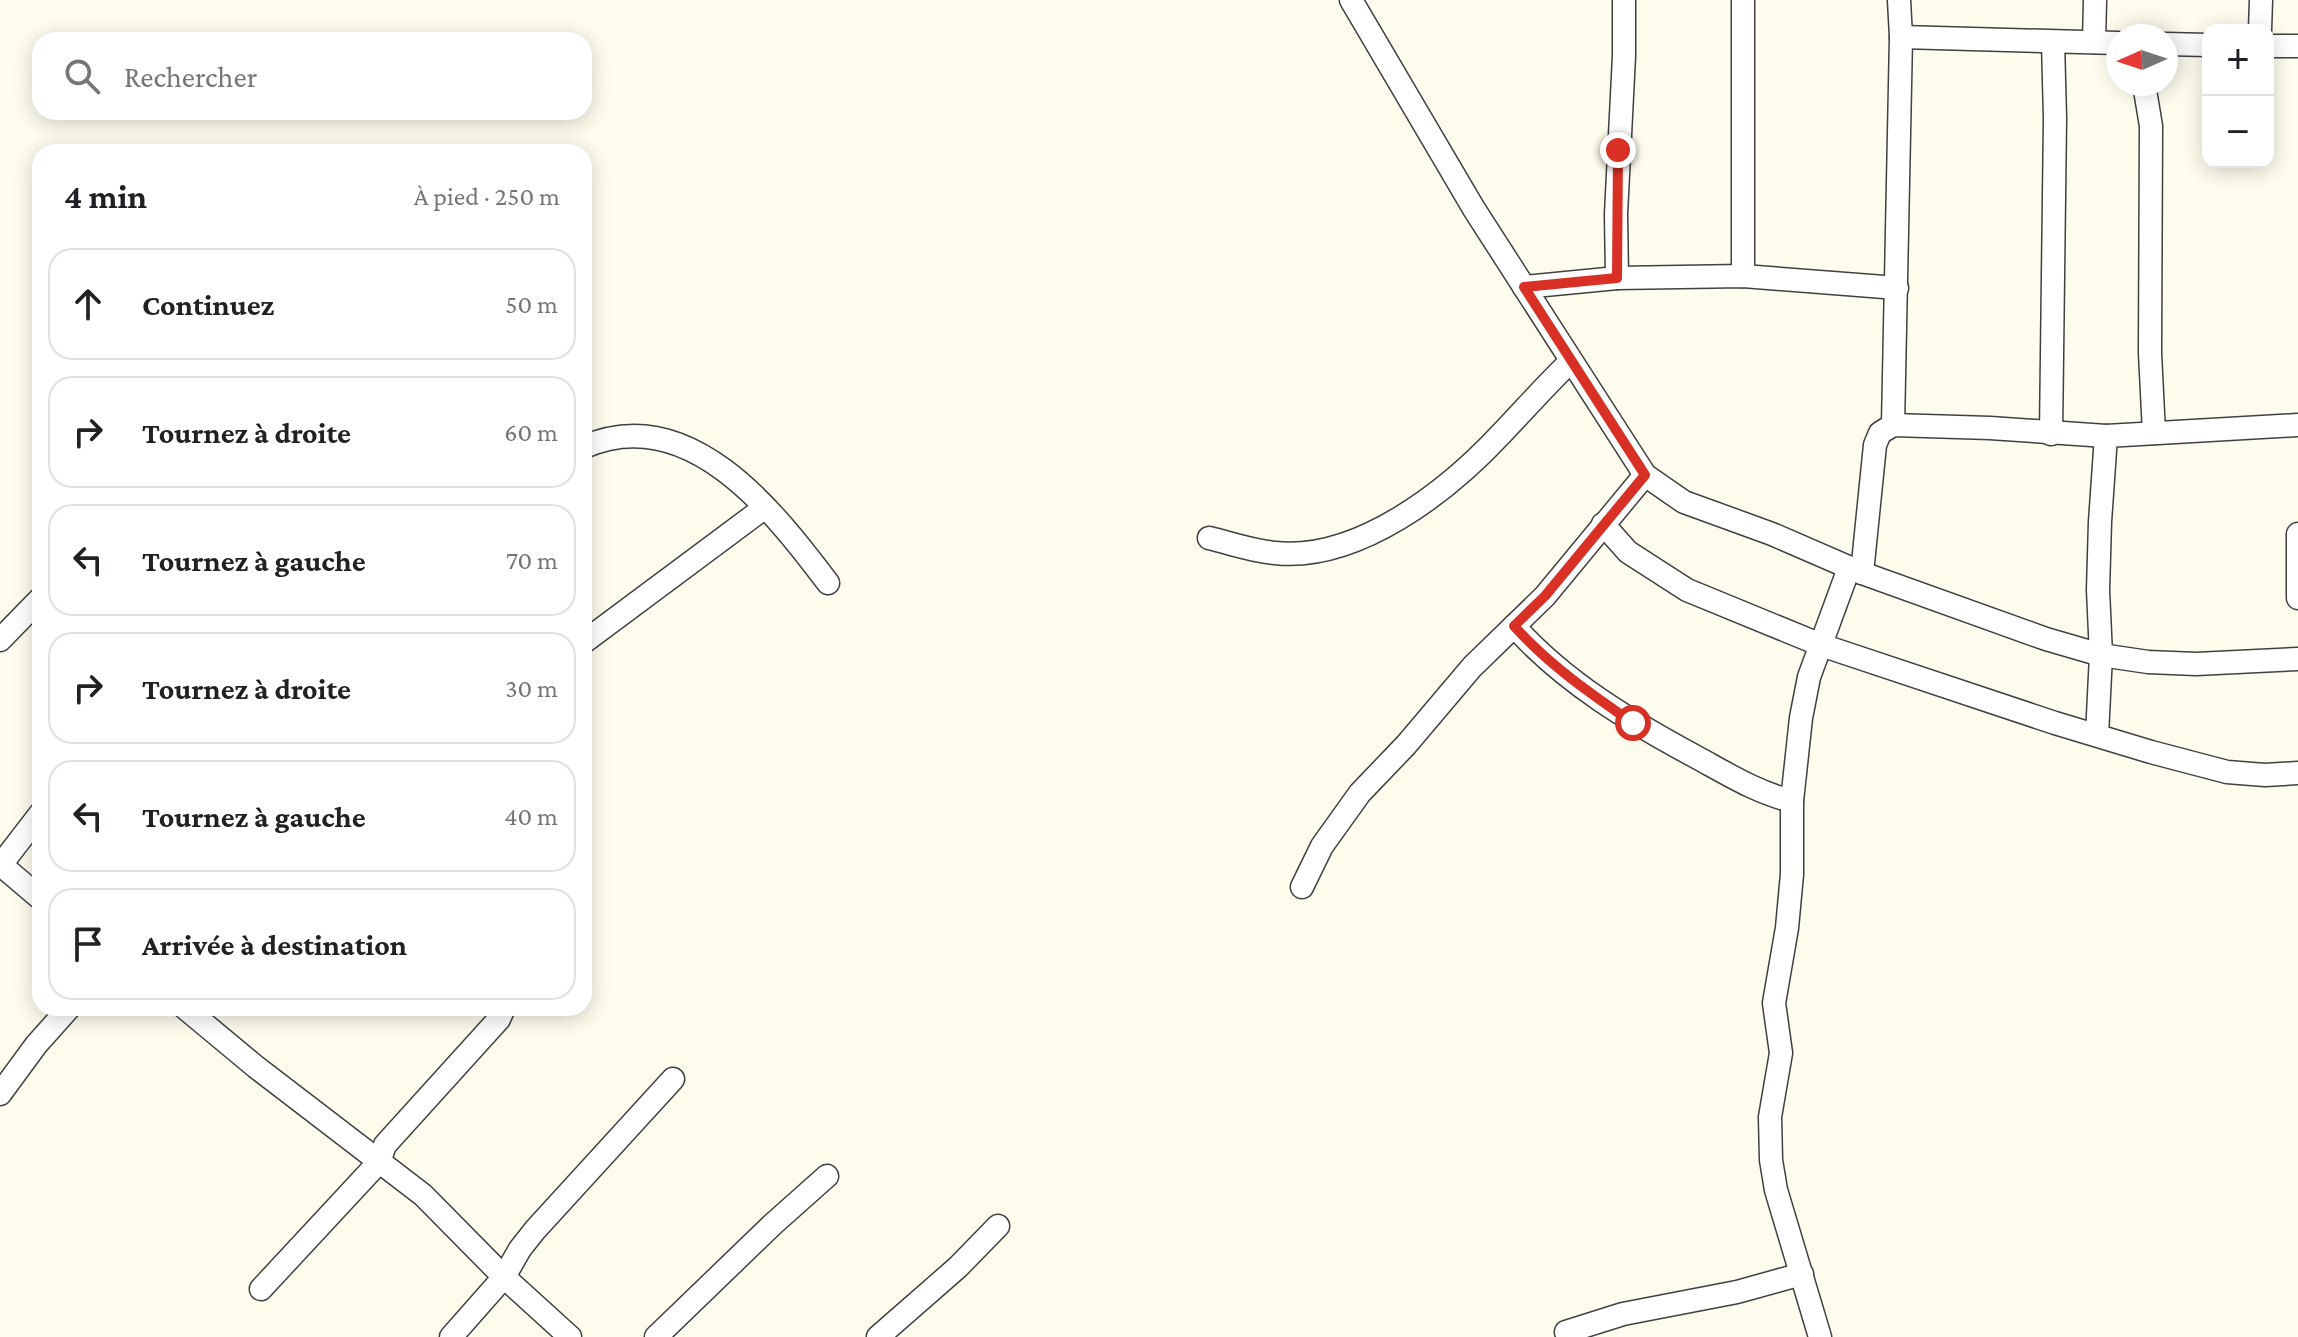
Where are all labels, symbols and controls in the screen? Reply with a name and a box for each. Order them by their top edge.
north arrow [2106,24,2178,96]
map controls [2202,24,2274,168]
button: + [2202,24,2274,96]
search box [32,32,592,120]
icon: search [60,54,104,98]
text: Rechercher [124,60,257,93]
button: − [2202,96,2274,168]
route end [1600,132,1636,168]
text: 4 min [64,178,147,215]
text: À pied · 250 m [414,182,560,211]
icon: ahead [66,282,110,326]
text: Continuez [142,288,274,321]
text: 50 m [505,290,558,319]
icon: right [66,410,110,454]
text: Tournez à droite [142,416,351,449]
text: 60 m [504,418,558,447]
icon: left [66,538,110,582]
text: Tournez à gauche [142,544,366,577]
text: 70 m [506,546,558,575]
icon: right [66,666,110,710]
text: Tournez à droite [142,672,351,705]
text: 30 m [505,674,558,703]
route start [1615,705,1651,741]
icon: left [66,794,110,838]
text: Tournez à gauche [142,800,366,833]
text: 40 m [504,802,558,831]
icon: arrive [66,922,110,966]
text: Arrivée à destination [142,928,407,961]

